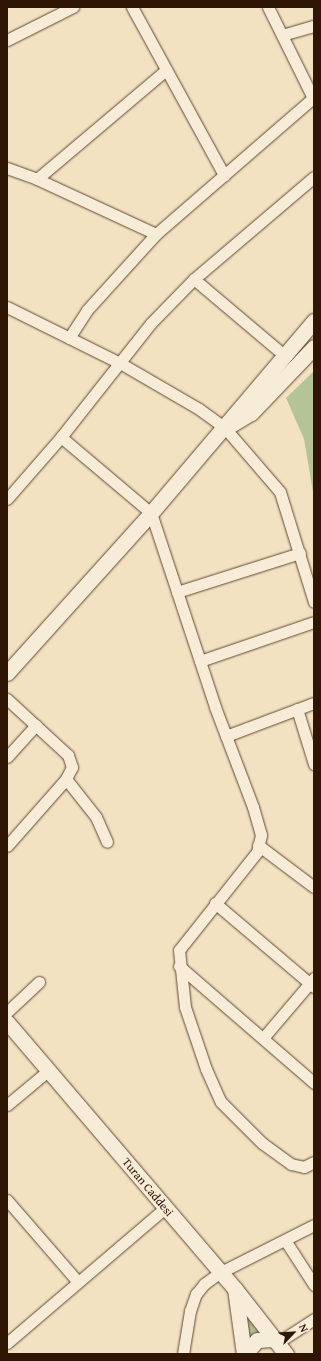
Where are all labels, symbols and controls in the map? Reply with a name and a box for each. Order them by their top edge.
street label: Turan Caddesi [119,1155,177,1219]
north arrow [273,1313,313,1353]
text: N [295,1321,313,1335]

